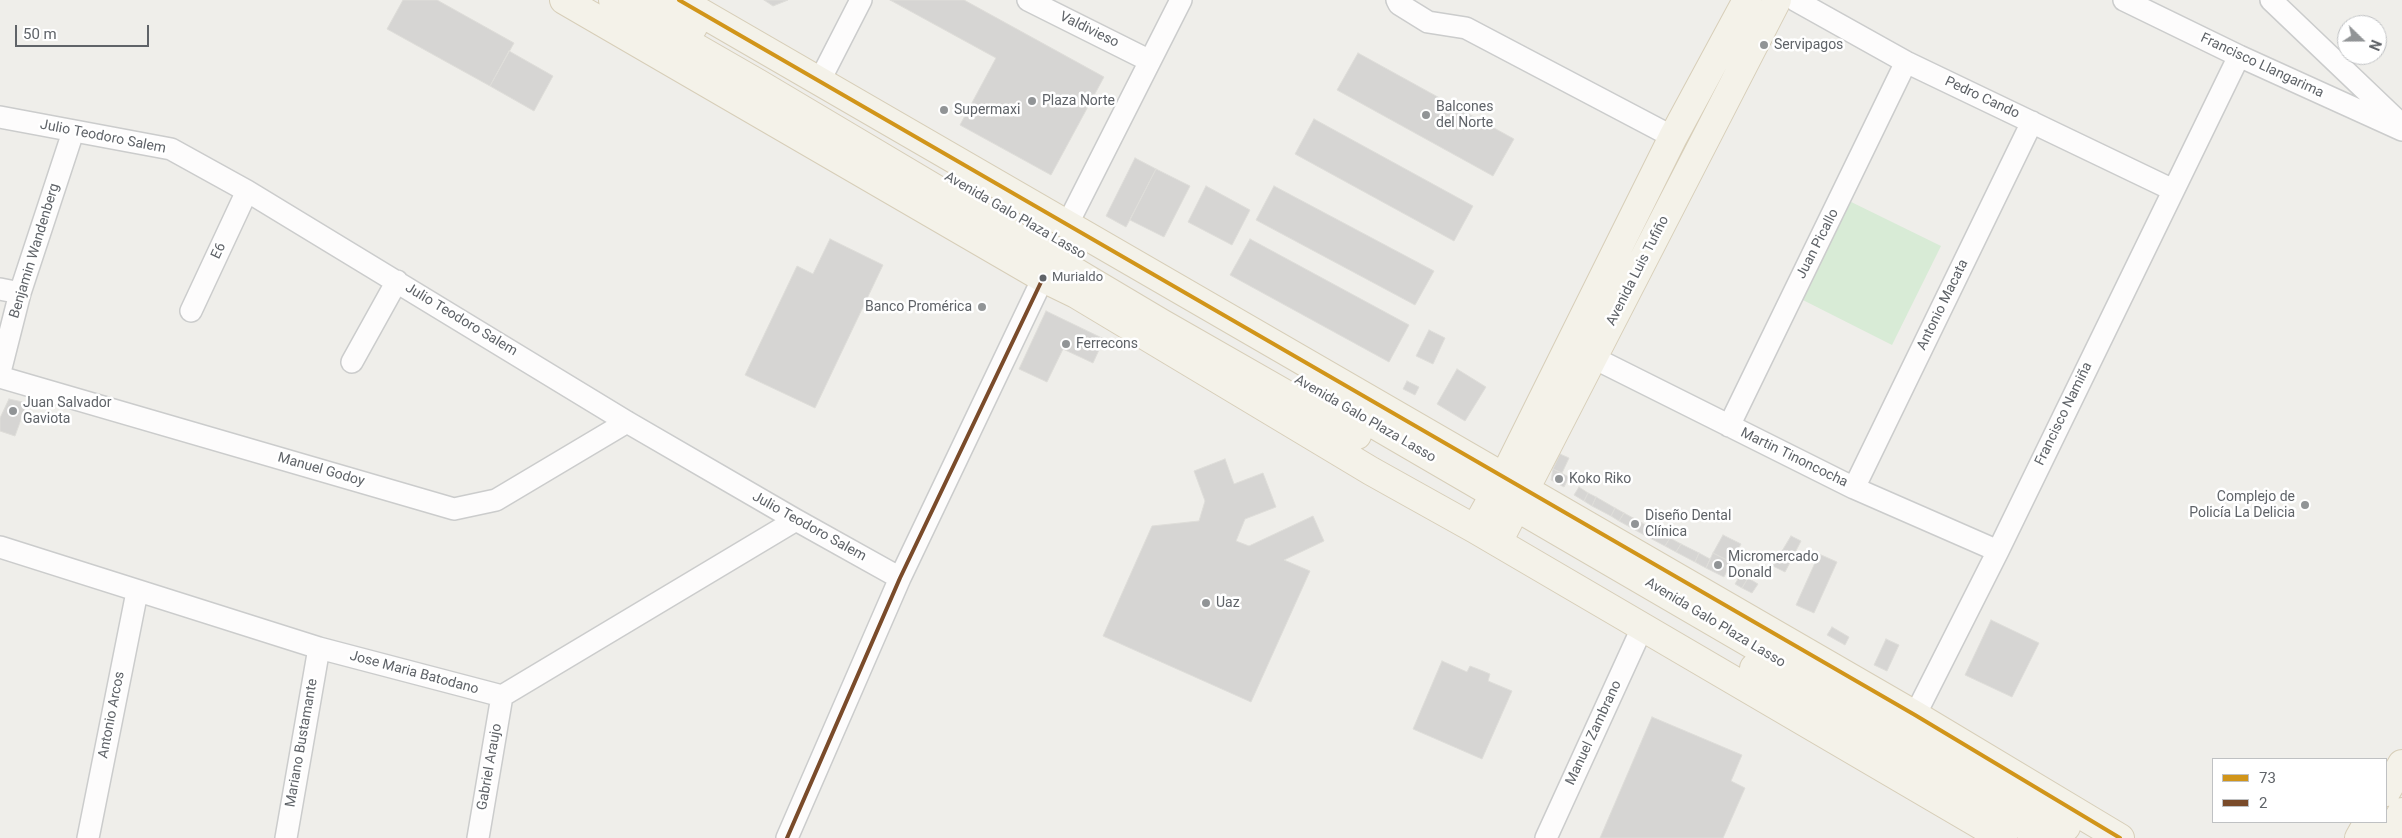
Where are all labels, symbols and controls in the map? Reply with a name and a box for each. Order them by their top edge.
street label: Valdivieso [1057,8,1121,52]
scale bar [18,15,151,47]
north arrow [2337,15,2387,65]
text: 50 m [23,25,57,43]
street label: Francisco Llangarima [2198,30,2326,102]
place label: Servipagos [1774,37,1843,53]
text: N [2366,38,2384,53]
marker: Servipagos [1758,39,1770,51]
street label: Pedro Cando [1942,73,2022,123]
place label: Plaza Norte [1042,93,1115,109]
marker: Plaza Norte [1026,95,1038,107]
place label: Balcones del Norte [1436,99,1493,132]
place label: Supermaxi [954,102,1020,118]
marker: Supermaxi [938,104,950,116]
marker: Balcones del Norte [1420,109,1432,121]
street label: Julio Teodoro Salem [39,117,167,157]
street label: Avenida Galo Plaza Lasso [941,169,1089,263]
street label: Benjamin Wandenberg [6,182,64,320]
street label: Juan Picallo [1793,206,1843,282]
street label: Avenida Luis Tufiño [1603,213,1673,329]
street label: E6 [208,240,230,262]
street label: Antonio Macata [1914,257,1972,353]
place label: Murialdo [1052,270,1103,286]
marker: Murialdo [1038,273,1048,283]
street label: Julio Teodoro Salem [402,280,520,360]
place label: Banco Promérica [865,299,972,315]
marker: Banco Promérica [976,301,988,313]
place label: Ferrecons [1076,336,1138,352]
marker: Ferrecons [1060,338,1072,350]
street label: Francisco Namiña [2032,360,2096,468]
street label: Avenida Galo Plaza Lasso [1291,372,1439,466]
place label: Juan Salvador Gaviota [23,395,112,428]
marker: Juan Salvador Gaviota [7,405,19,417]
street label: Martin Tinoncocha [1738,425,1850,491]
street label: Manuel Godoy [276,450,366,490]
place label: Koko Riko [1569,471,1631,487]
marker: Koko Riko [1553,473,1565,485]
street label: Julio Teodoro Salem [749,489,869,565]
place label: Complejo de Policía La Delicia [2189,489,2295,522]
marker: Complejo de Policía La Delicia [2299,499,2311,511]
place label: Diseño Dental Clínica [1645,508,1731,540]
marker: Diseño Dental Clínica [1629,518,1641,530]
place label: Micromercado Donald [1728,549,1819,582]
marker: Micromercado Donald [1712,559,1724,571]
street label: Avenida Galo Plaza Lasso [1642,574,1788,672]
place label: Uaz [1216,595,1240,611]
marker: Uaz [1200,597,1212,609]
street label: Jose Maria Batodano [348,648,480,698]
street label: Antonio Arcos [95,670,129,760]
street label: Mariano Bustamante [282,677,322,809]
street label: Manuel Zambrano [1562,678,1626,788]
street label: Gabriel Araujo [474,722,506,812]
legend [2212,758,2387,823]
text: 73 [2259,769,2276,787]
text: 2 [2259,794,2267,812]

